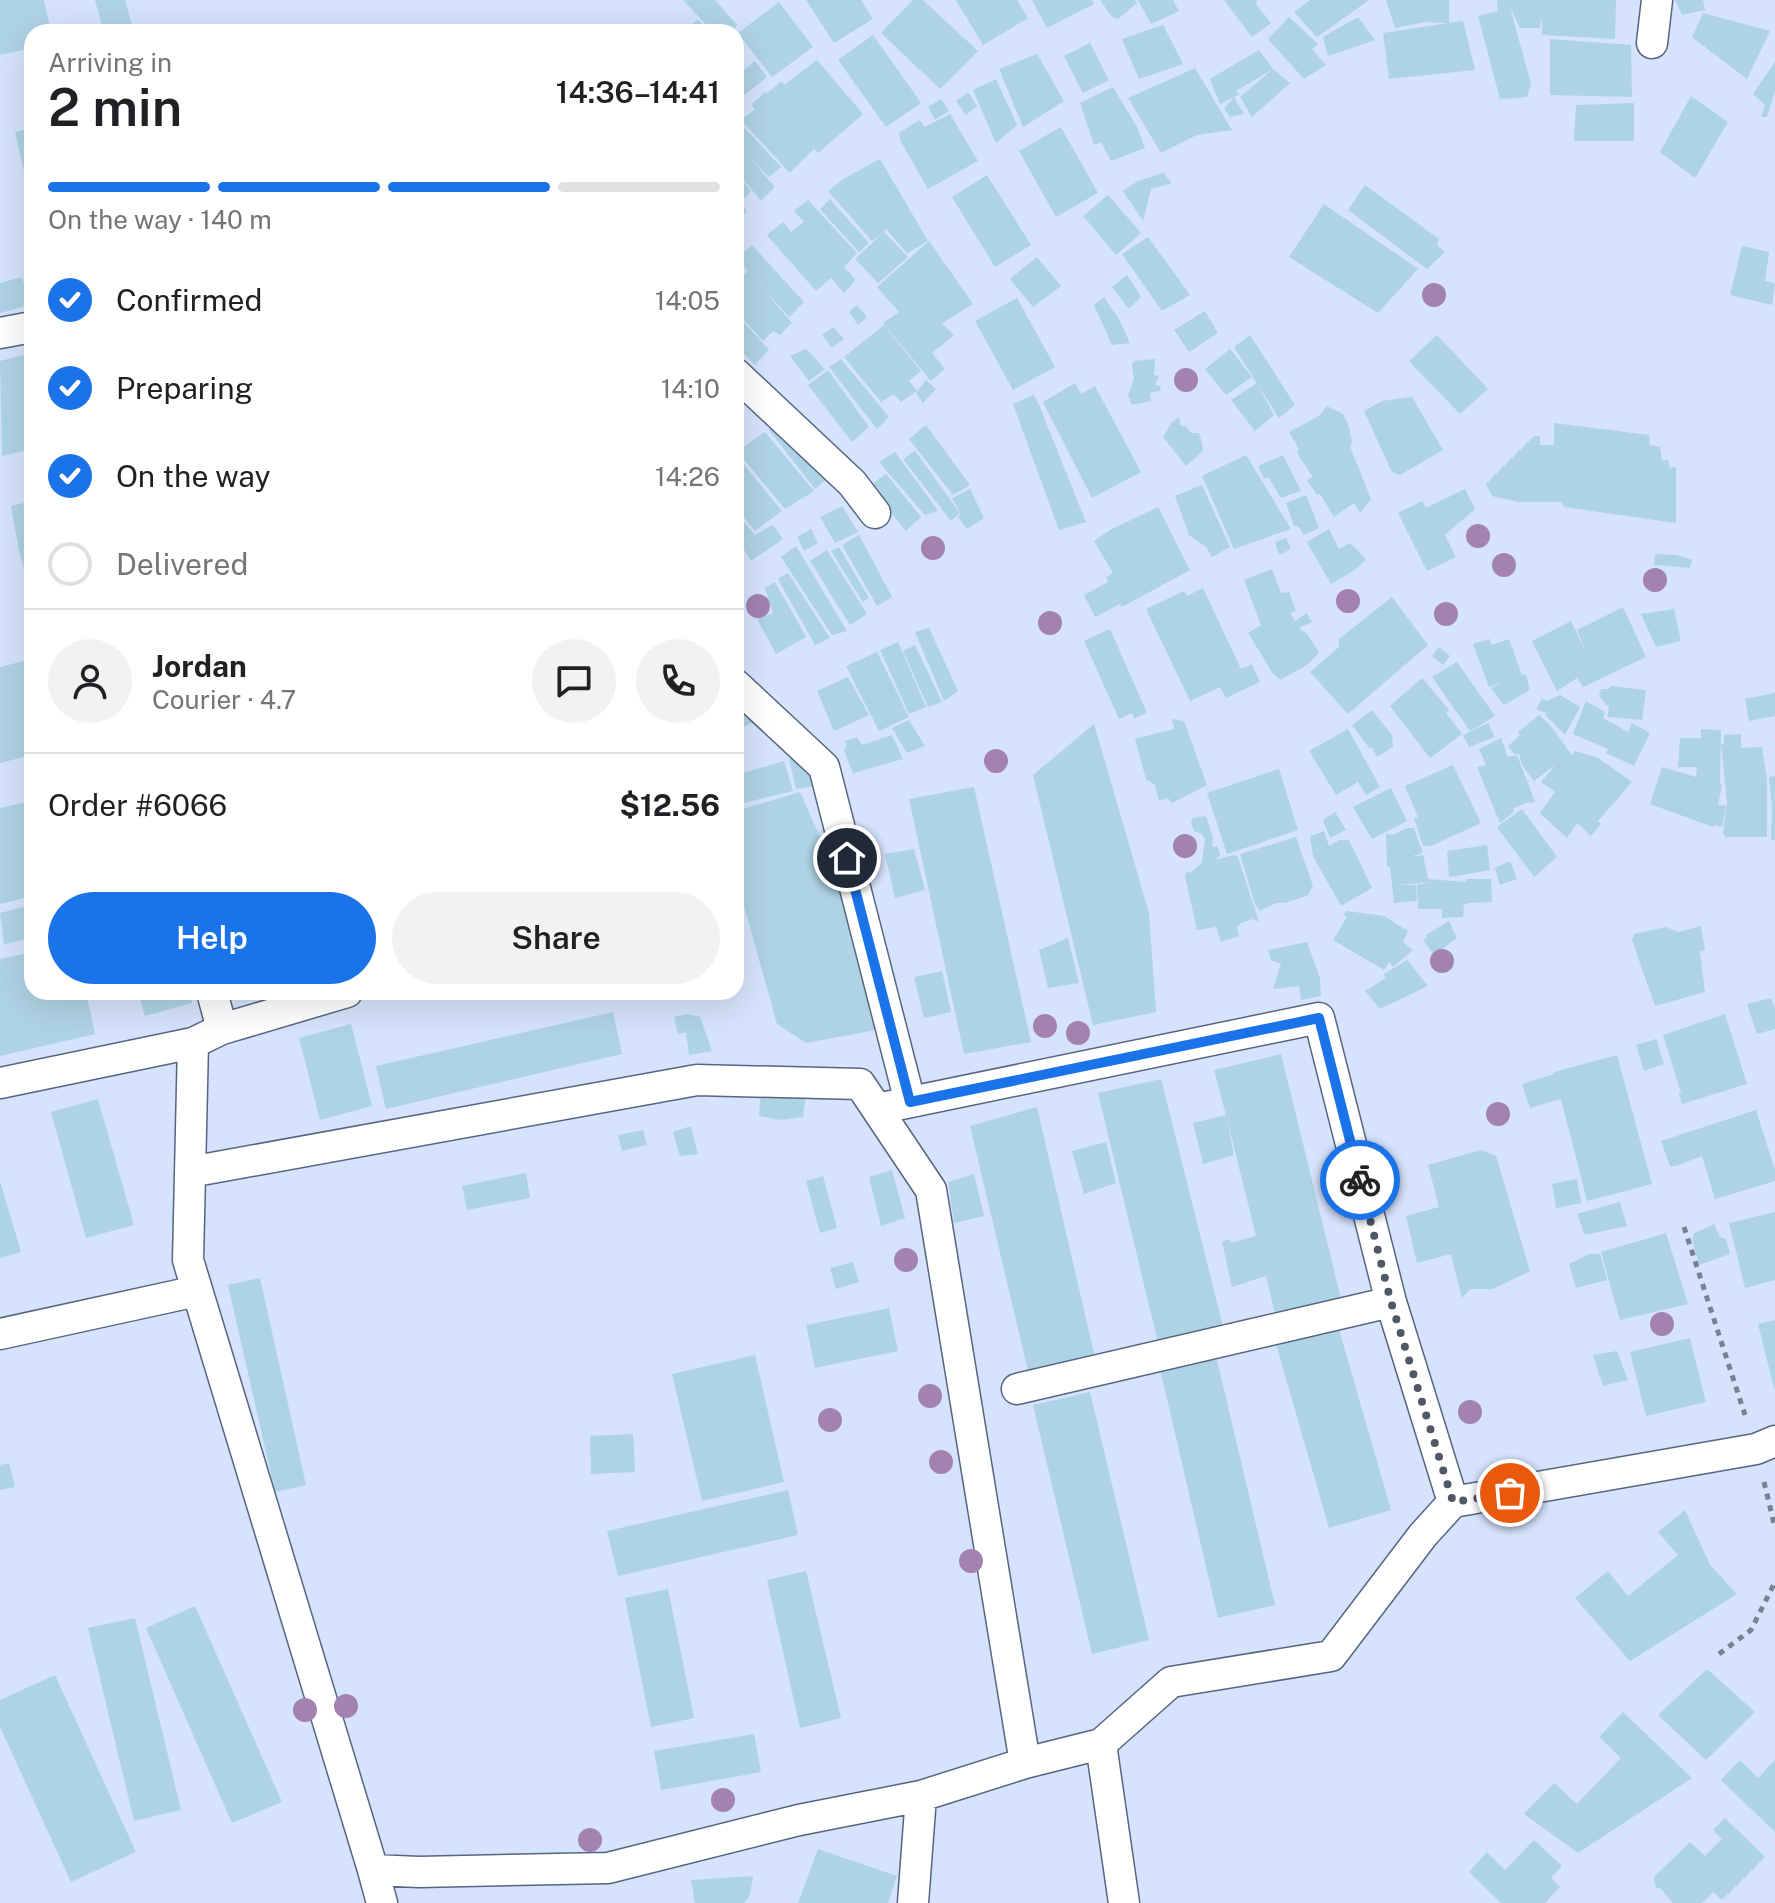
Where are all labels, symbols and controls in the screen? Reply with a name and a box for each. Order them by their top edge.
text: Arriving in [48,47,172,78]
text: 14:36–14:41 [556,74,720,110]
text: 2 min [48,77,182,138]
text: On the way · 140 m [48,204,272,235]
icon: check [48,278,92,322]
text: Confirmed [116,282,262,318]
text: 14:05 [655,285,720,316]
icon: check [48,366,92,410]
text: Preparing [116,370,253,406]
text: 14:10 [661,373,720,404]
icon: check [48,454,92,498]
text: On the way [116,458,270,494]
text: 14:26 [655,461,720,492]
text: Delivered [116,546,248,582]
button: person [48,639,132,723]
button: chat [532,639,616,723]
button: phone [636,639,720,723]
text: Jordan [152,648,247,684]
text: Courier · 4.7 [152,684,296,715]
text: Order #6066 [48,787,227,823]
text: $12.56 [620,787,720,823]
pin [813,824,881,892]
icon: home [825,836,869,880]
button: Help [48,892,376,984]
button: Share [392,892,720,984]
courier [1320,1140,1400,1220]
icon: bike [1338,1158,1382,1202]
pin [1476,1459,1544,1527]
icon: bag [1488,1471,1532,1515]

